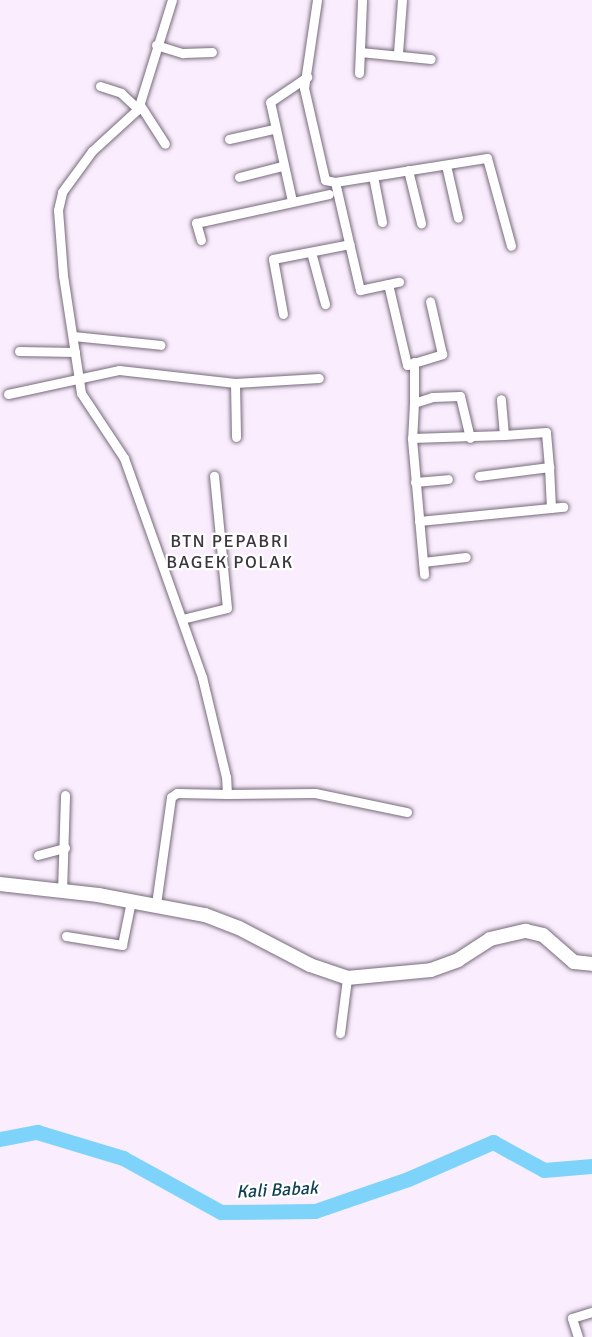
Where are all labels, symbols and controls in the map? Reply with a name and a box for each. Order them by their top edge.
district label: BTN PEPABRI BAGEK POLAK [166,531,294,574]
water label: Kali Babak [236,1177,318,1203]

